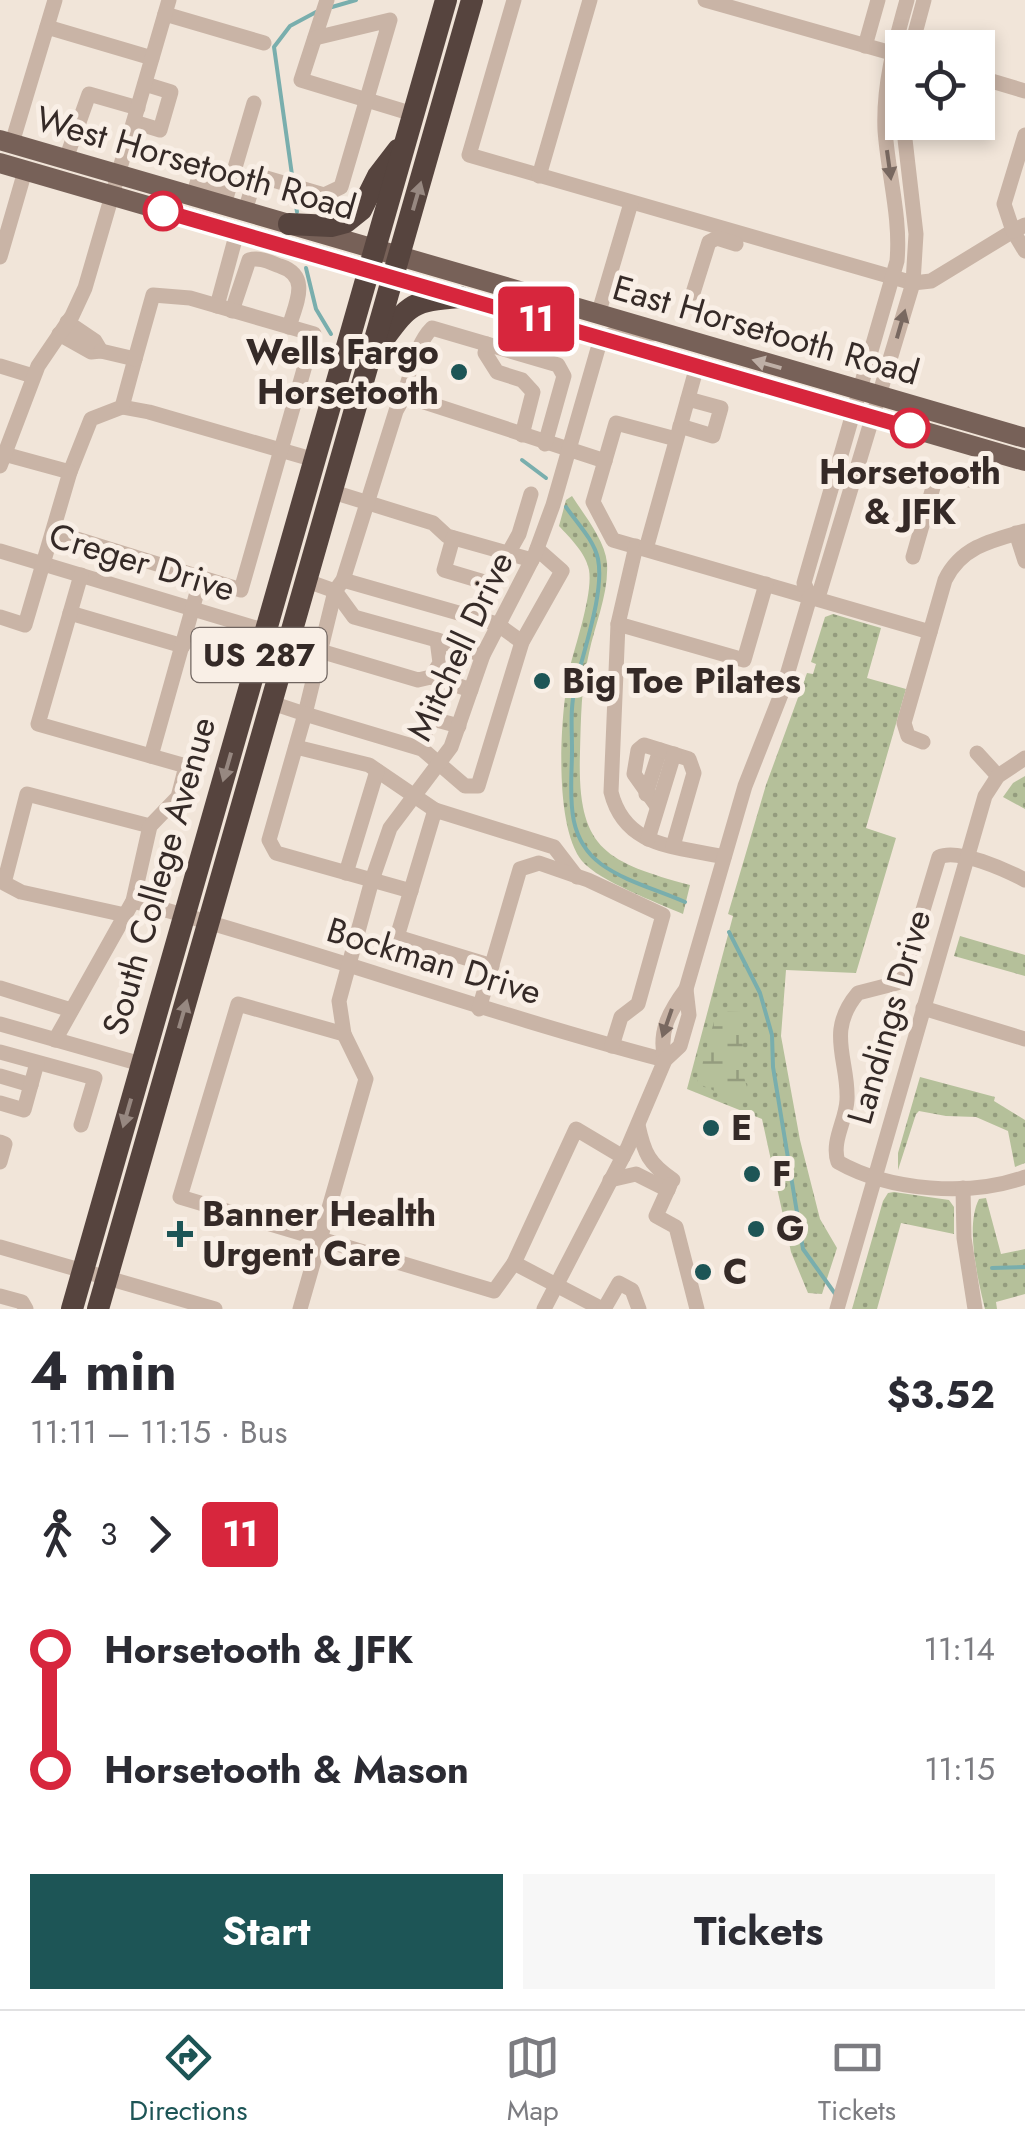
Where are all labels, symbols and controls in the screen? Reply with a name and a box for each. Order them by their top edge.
map controls [885,30,995,140]
button: locate [885,30,995,140]
street label: West Horsetooth Road [30,93,362,233]
one-way arrow [882,149,898,181]
one-way arrow [410,180,425,211]
unlabelled marker [144,192,182,230]
street label: East Horsetooth Road [607,262,925,398]
line badge: 11 [491,286,581,352]
text: 11 [518,294,554,344]
one-way arrow [894,308,909,339]
place label: Wells Fargo Horsetooth [246,327,439,417]
one-way arrow [751,356,782,371]
marker: Wells Fargo Horsetooth [448,361,470,383]
marker: Horsetooth & JFK [891,409,929,447]
place label: Horsetooth & JFK [819,447,1001,537]
street label: Creger Drive [43,510,241,614]
street label: Mitchell Drive [394,543,526,749]
road number: US 287 [192,628,326,682]
place label: Big Toe Pilates [562,656,801,706]
marker: Big Toe Pilates [531,670,553,692]
street label: South College Avenue [90,711,228,1041]
one-way arrow [219,752,235,783]
street label: Landings Drive [835,904,943,1130]
street label: Bockman Drive [321,905,547,1017]
one-way arrow [176,998,192,1029]
one-way arrow [659,1008,674,1038]
one-way arrow [119,1098,134,1128]
place label: E [731,1103,752,1153]
marker: E [700,1117,722,1139]
place label: F [772,1149,791,1199]
marker: F [741,1163,763,1185]
place label: Banner Health Urgent Care [202,1189,436,1279]
place label: G [776,1204,805,1254]
marker: G [745,1218,767,1240]
marker: Banner Health Urgent Care [167,1221,193,1247]
place label: C [723,1247,748,1297]
marker: C [692,1261,714,1283]
text: 4 min [30,1331,177,1411]
text: $3.52 [887,1367,995,1422]
text: 11:11 – 11:15 · Bus [30,1409,287,1455]
icon: walk [30,1507,85,1562]
icon: forward [132,1507,187,1562]
text: 11 [222,1509,258,1559]
text: 3 [100,1511,117,1557]
text: Horsetooth & JFK [104,1622,413,1677]
text: 11:14 [924,1626,995,1672]
text: Horsetooth & Mason [104,1742,469,1797]
text: 11:15 [924,1746,995,1792]
button: Start [30,1874,503,1989]
button: Tickets [523,1874,995,1989]
tab: Directions [129,2030,247,2131]
tab: Map [505,2030,560,2131]
tab: Tickets [818,2030,896,2131]

